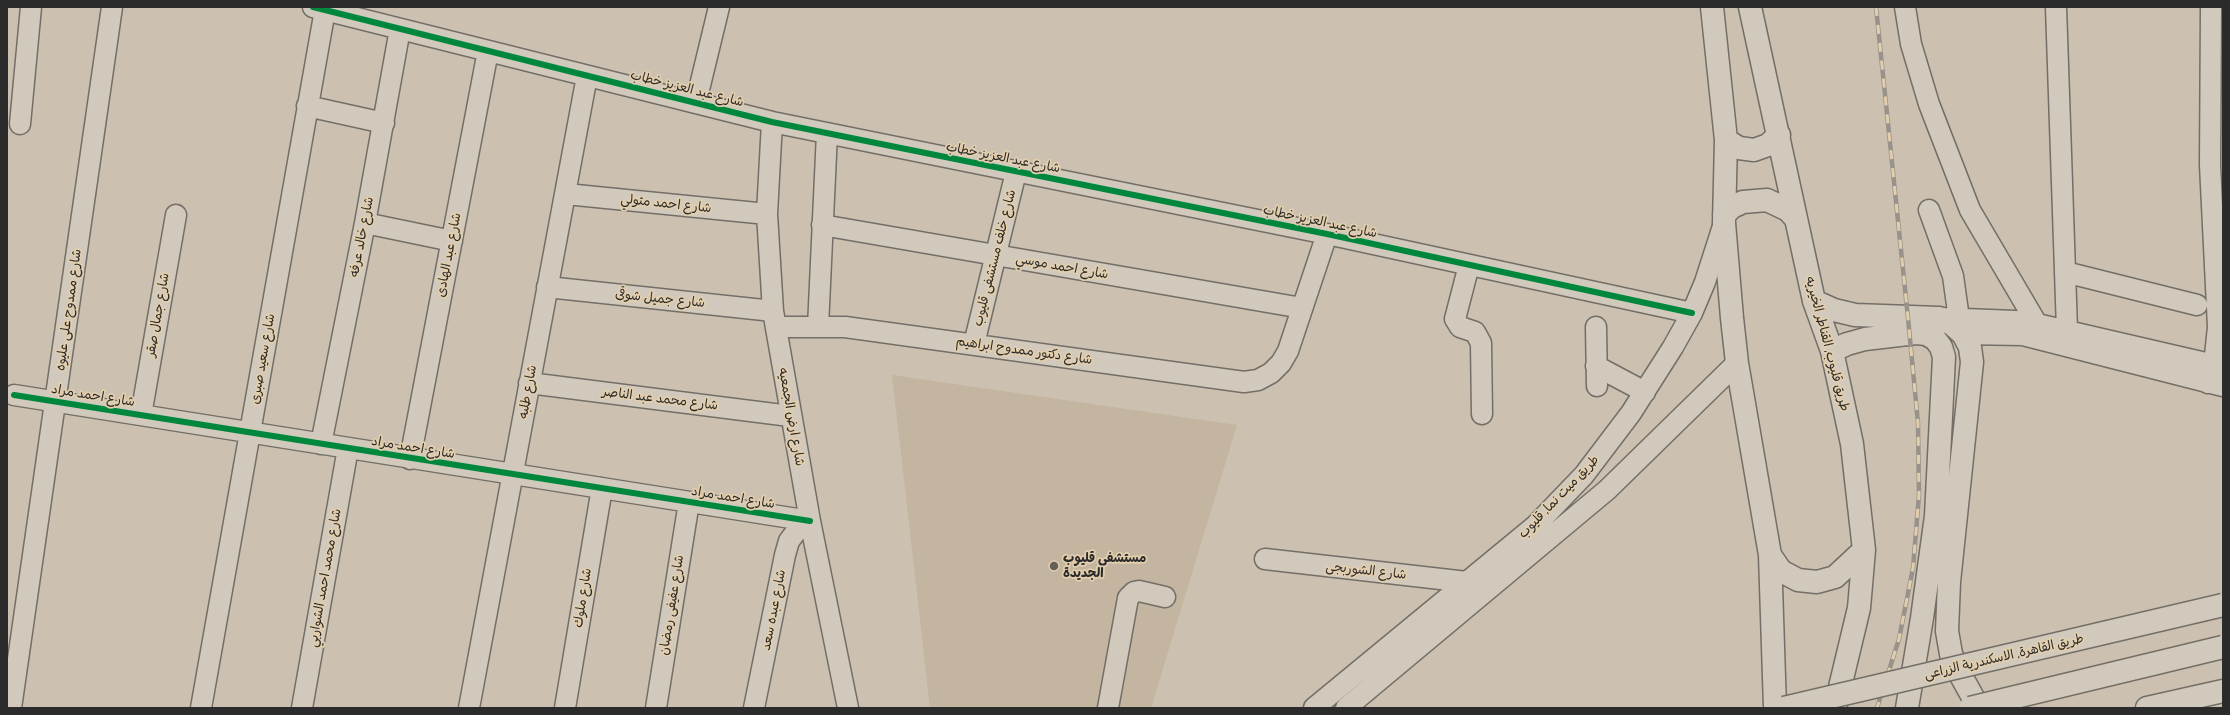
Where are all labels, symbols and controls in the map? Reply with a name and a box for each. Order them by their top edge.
street label: شارع عبد العزيز خطاب [629,67,745,111]
street label: شارع عبد العزيز خطاب [945,139,1061,177]
street label: شارع خلف مستشفى قليوب [970,188,1020,328]
street label: شارع احمد متولي [620,191,712,217]
street label: شارع خالد عرفه [347,196,377,278]
street label: شارع عبد العزيز خطاب [1262,202,1378,242]
street label: شارع عبد الهادى [433,212,465,298]
street label: شارع ممدوح على عليوه [53,248,85,372]
street label: شارع احمد موسي [1014,251,1110,283]
street label: شارع جمال صقر [143,272,173,358]
street label: طريق قليوب, القناطر الخيريه [1802,275,1852,413]
street label: شارع جميل شوقى [614,287,706,311]
street label: شارع سعيد صبرى [247,312,279,406]
street label: شارع دكتور ممدوح ابراهيم [955,334,1093,368]
street label: شارع طلبه [516,364,540,420]
street label: شارع ارض الجمعيه [775,367,807,467]
street label: شارع احمد مراد [50,382,136,410]
street label: شارع محمد عبد الناصر [601,384,719,414]
street label: شارع احمد مراد [370,434,456,462]
street label: طريق ميت نما, قليوب [1515,452,1603,542]
street label: شارع احمد مراد [690,484,776,512]
street label: شارع محمد احمد الشواربي [305,507,345,649]
place label: مستشفى قليوب الجديدة [1063,551,1146,582]
street label: شارع عفيفى رمضان [656,554,688,656]
street label: شارع الشوربجى [1325,559,1407,583]
marker: مستشفى قليوب الجديدة [1048,560,1060,572]
street label: شارع ملوك [571,567,595,629]
street label: شارع عبده سعد [758,568,790,652]
street label: طريق القاهرة, الاسكندرية الزراعى [1923,631,2085,683]

